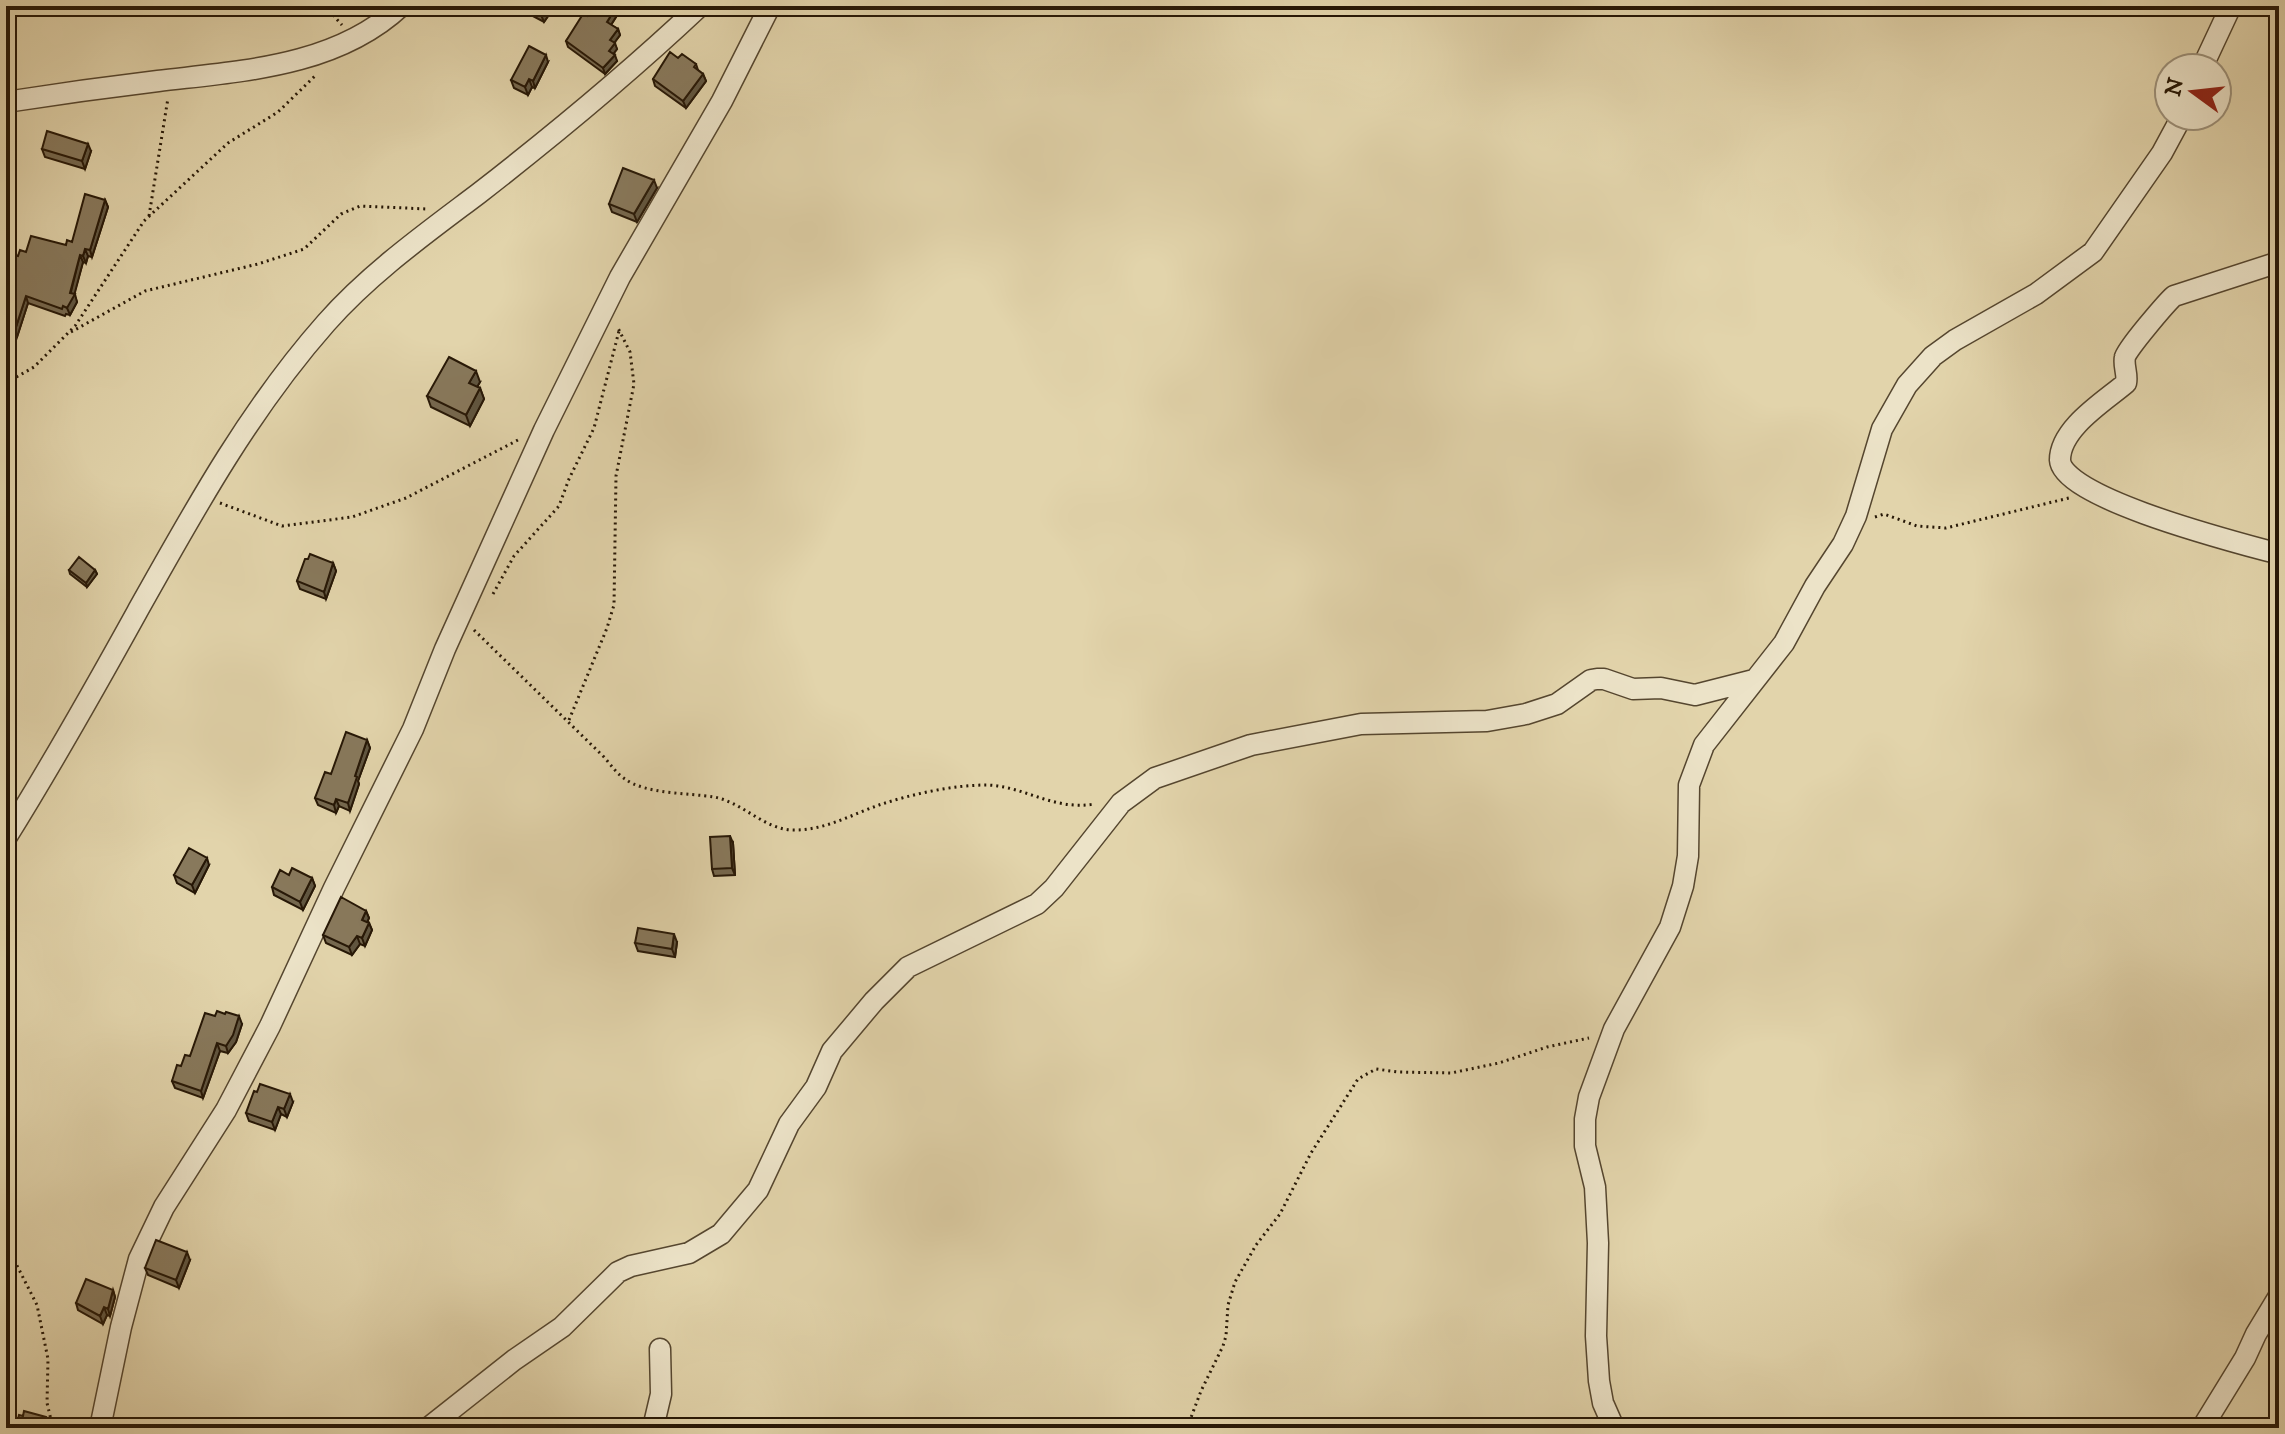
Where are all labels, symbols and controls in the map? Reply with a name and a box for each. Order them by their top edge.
north arrow [2153,52,2233,132]
text: N [2160,75,2191,99]

